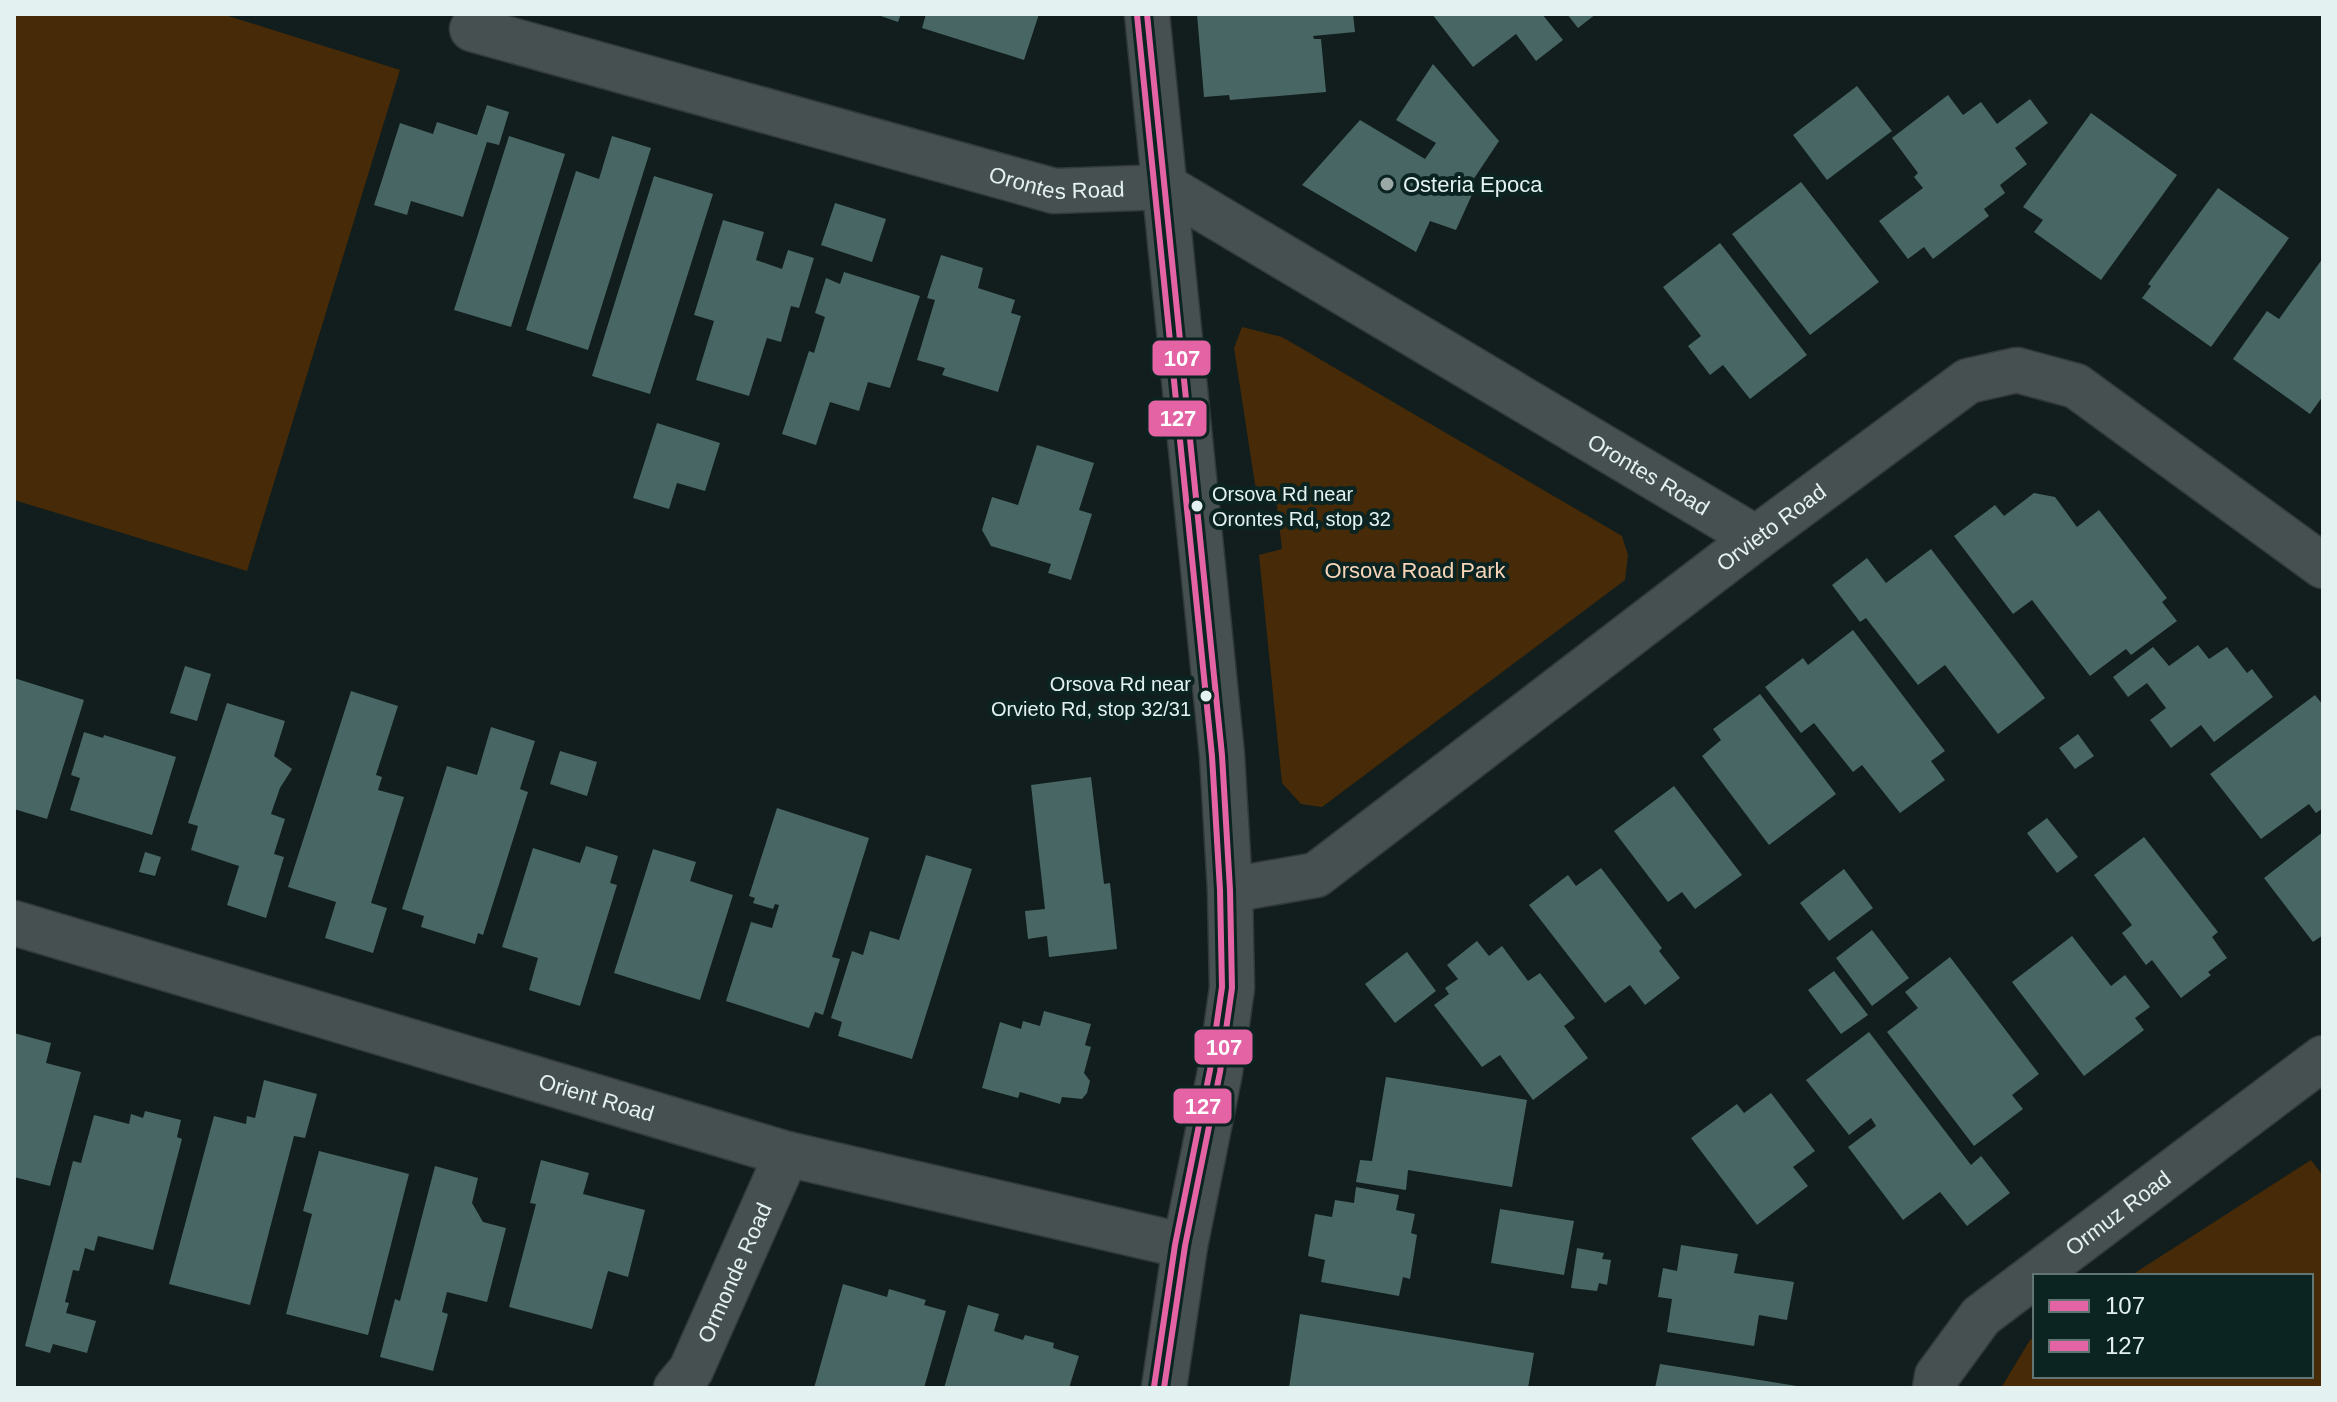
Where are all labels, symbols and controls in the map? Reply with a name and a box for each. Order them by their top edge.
street label: Orontes Road [986,161,1125,203]
place label: Osteria Epoca [1403,172,1543,197]
marker: Osteria Epoca [1378,175,1396,193]
line badge: 107 [1151,339,1212,377]
text: 107 [1164,346,1200,371]
line badge: 127 [1147,399,1208,438]
text: 127 [1160,406,1196,431]
street label: Orontes Road [1584,428,1714,520]
street label: Orvieto Road [1712,478,1830,576]
place label: Orsova Rd near Orontes Rd, stop 32 [1212,483,1391,530]
marker: Orsova Rd near Orontes Rd, stop 32 [1189,498,1205,514]
park label: Orsova Road Park [1325,558,1506,583]
place label: Orsova Rd near Orvieto Rd, stop 32/31 [991,673,1191,720]
marker: Orsova Rd near Orvieto Rd, stop 32/31 [1198,688,1214,704]
line badge: 107 [1193,1028,1254,1066]
text: 107 [1206,1035,1242,1060]
street label: Orient Road [536,1068,657,1126]
line badge: 127 [1172,1087,1233,1125]
text: 127 [1185,1094,1221,1119]
street label: Ormuz Road [2061,1165,2175,1260]
street label: Ormonde Road [692,1199,776,1346]
legend [2033,1274,2313,1378]
text: 107 [2105,1292,2145,1319]
text: 127 [2105,1332,2145,1359]

